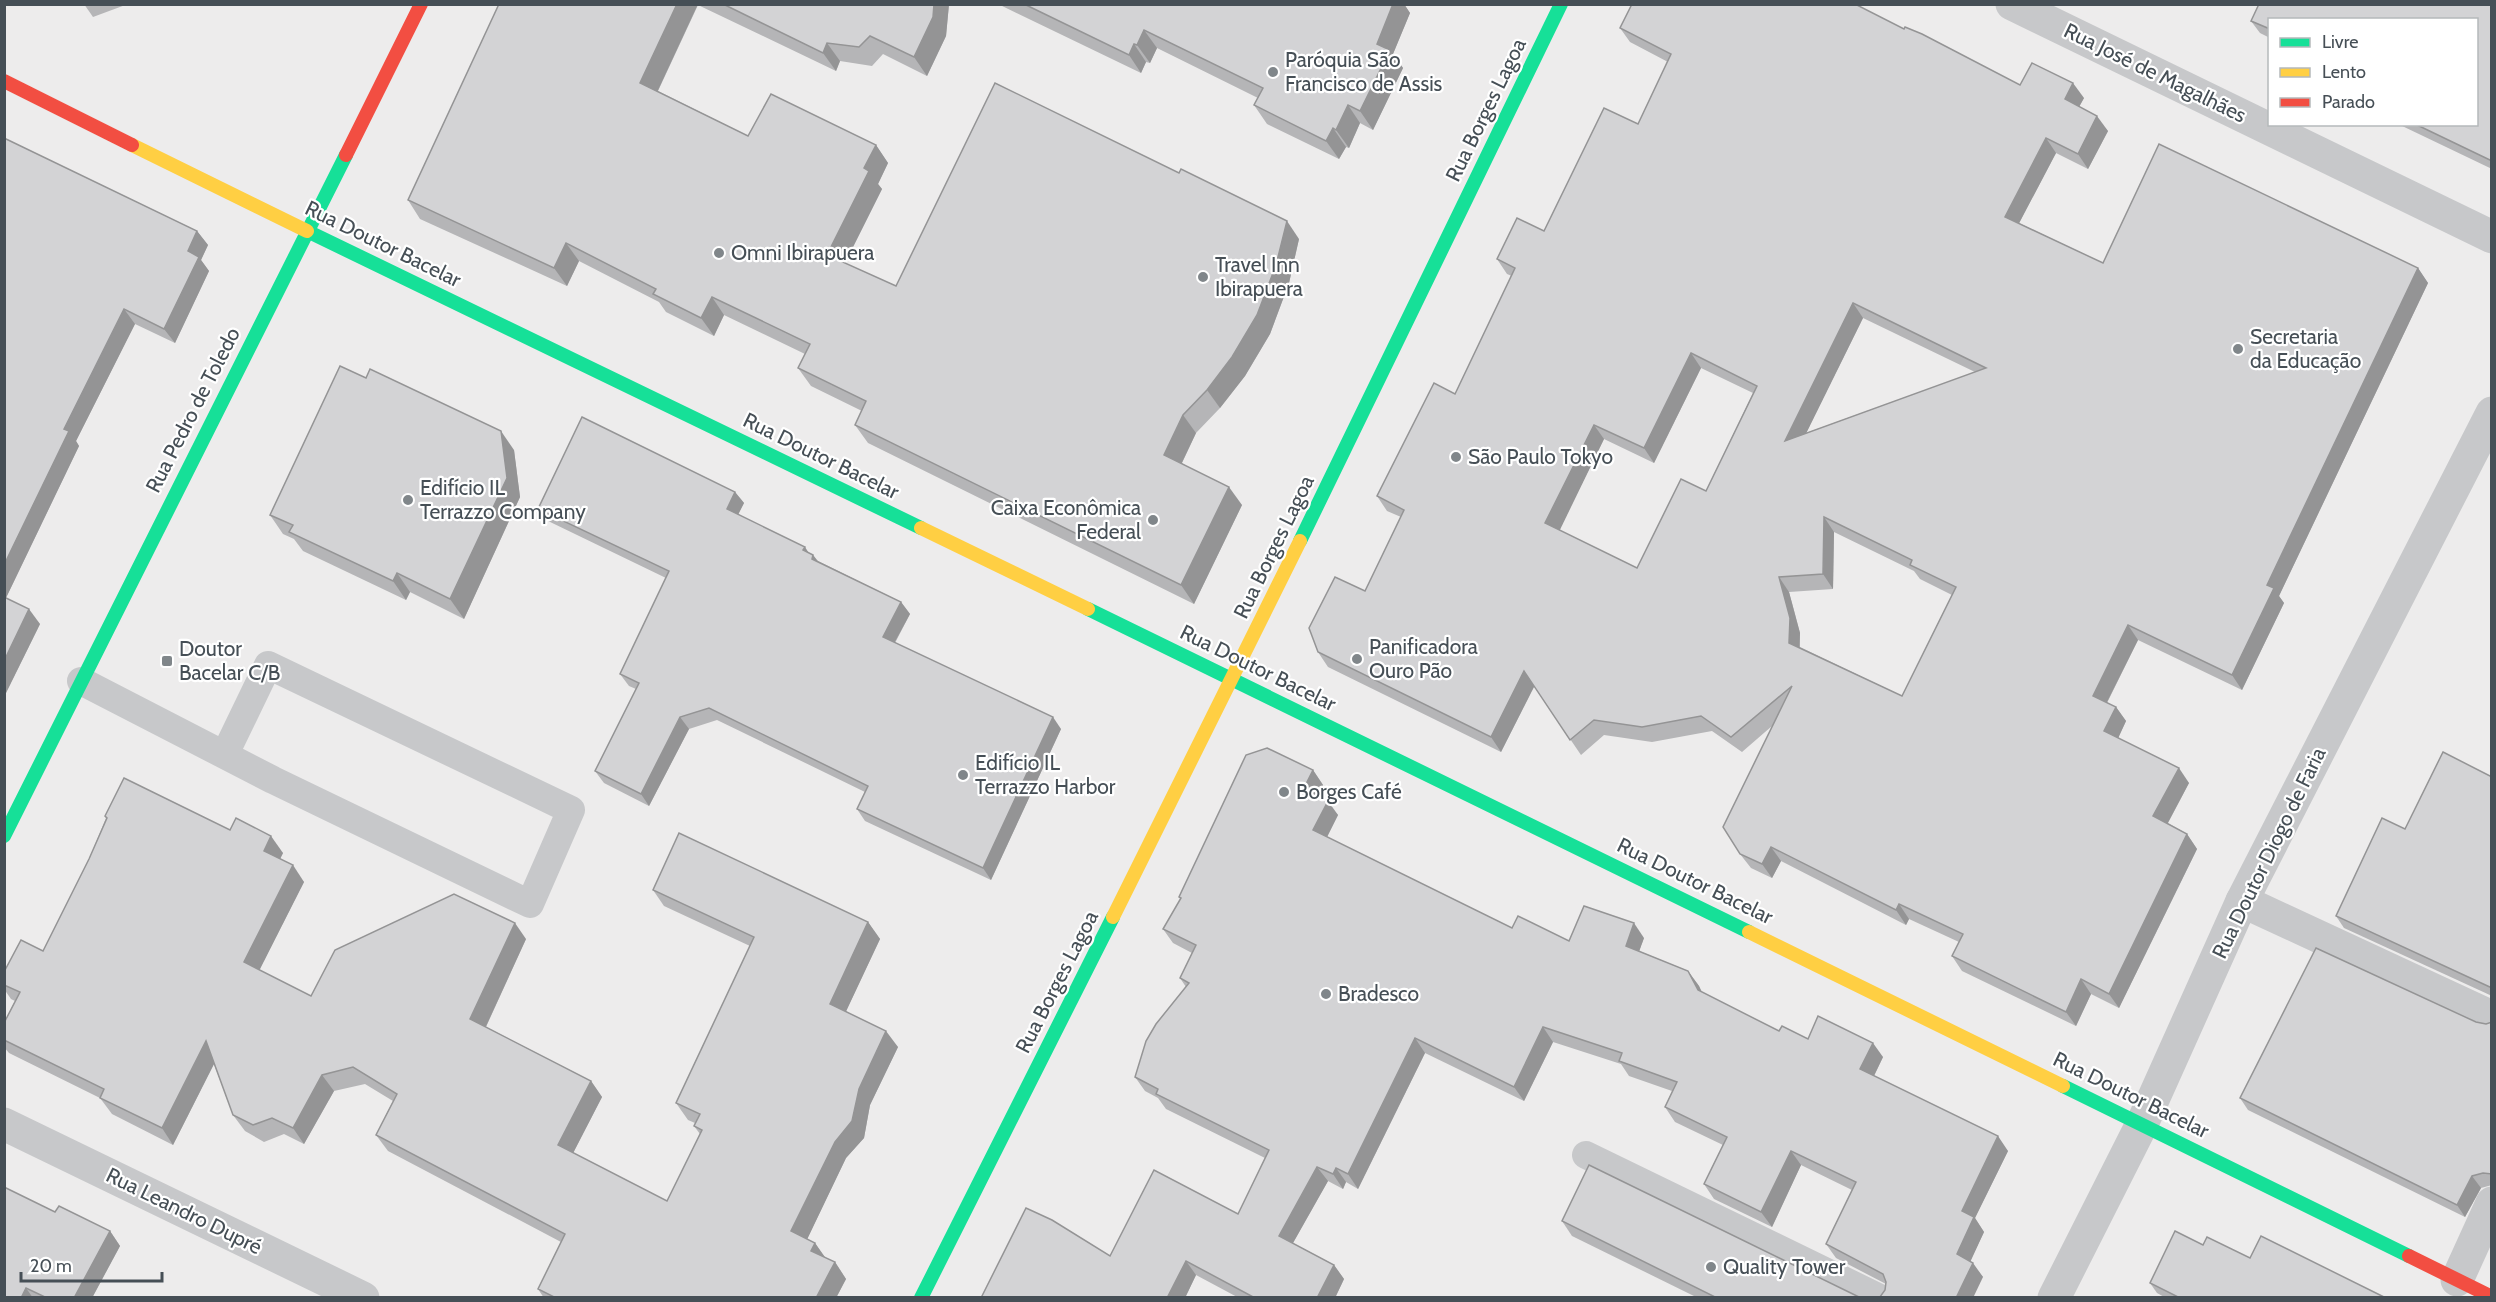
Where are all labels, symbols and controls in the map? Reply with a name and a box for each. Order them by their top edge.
street label: Rua José de Magalhães [2060,18,2251,128]
legend [2268,18,2478,126]
text: Livre [2322,31,2358,53]
street label: Rua Borges Lagoa [1440,34,1531,185]
place label: Paróquia São Francisco de Assis [1285,47,1443,96]
text: Lento [2322,61,2366,83]
marker: Paróquia São Francisco de Assis [1266,65,1280,79]
text: Parado [2322,91,2375,113]
street label: Rua Doutor Bacelar [301,195,466,292]
place label: Omni Ibirapuera [731,240,874,265]
marker: Omni Ibirapuera [712,246,726,260]
place label: Travel Inn Ibirapuera [1215,252,1303,301]
marker: Travel Inn Ibirapuera [1196,270,1210,284]
street label: Rua Pedro de Toledo [140,323,245,497]
place label: Secretaria da Educação [2250,324,2361,373]
marker: Secretaria da Educação [2231,342,2245,356]
street label: Rua Doutor Bacelar [739,407,904,504]
place label: São Paulo Tokyo [1468,444,1613,469]
marker: São Paulo Tokyo [1449,450,1463,464]
street label: Rua Borges Lagoa [1228,471,1319,622]
place label: Edifício IL Terrazzo Company [420,475,586,524]
marker: Edifício IL Terrazzo Company [401,493,415,507]
place label: Caixa Econômica Federal [991,495,1141,544]
marker: Caixa Econômica Federal [1146,513,1160,527]
street label: Rua Doutor Bacelar [1176,619,1341,716]
place label: Panificadora Ouro Pão [1369,634,1478,683]
place label: Doutor Bacelar C/B [179,636,280,685]
marker: Panificadora Ouro Pão [1350,652,1364,666]
marker: Doutor Bacelar C/B [160,654,174,668]
street label: Rua Doutor Diogo de Faria [2206,743,2331,962]
place label: Edifício IL Terrazzo Harbor [975,750,1116,799]
marker: Edifício IL Terrazzo Harbor [956,768,970,782]
place label: Borges Café [1296,779,1402,804]
marker: Borges Café [1277,785,1291,799]
street label: Rua Doutor Bacelar [1613,832,1778,929]
street label: Rua Borges Lagoa [1010,907,1103,1057]
place label: Bradesco [1338,981,1419,1006]
marker: Bradesco [1319,987,1333,1001]
street label: Rua Doutor Bacelar [2049,1046,2214,1143]
street label: Rua Leandro Dupré [102,1162,266,1259]
scale bar [21,1245,162,1283]
place label: Quality Tower [1723,1254,1846,1279]
text: 20 m [30,1255,72,1277]
marker: Quality Tower [1704,1260,1718,1274]

